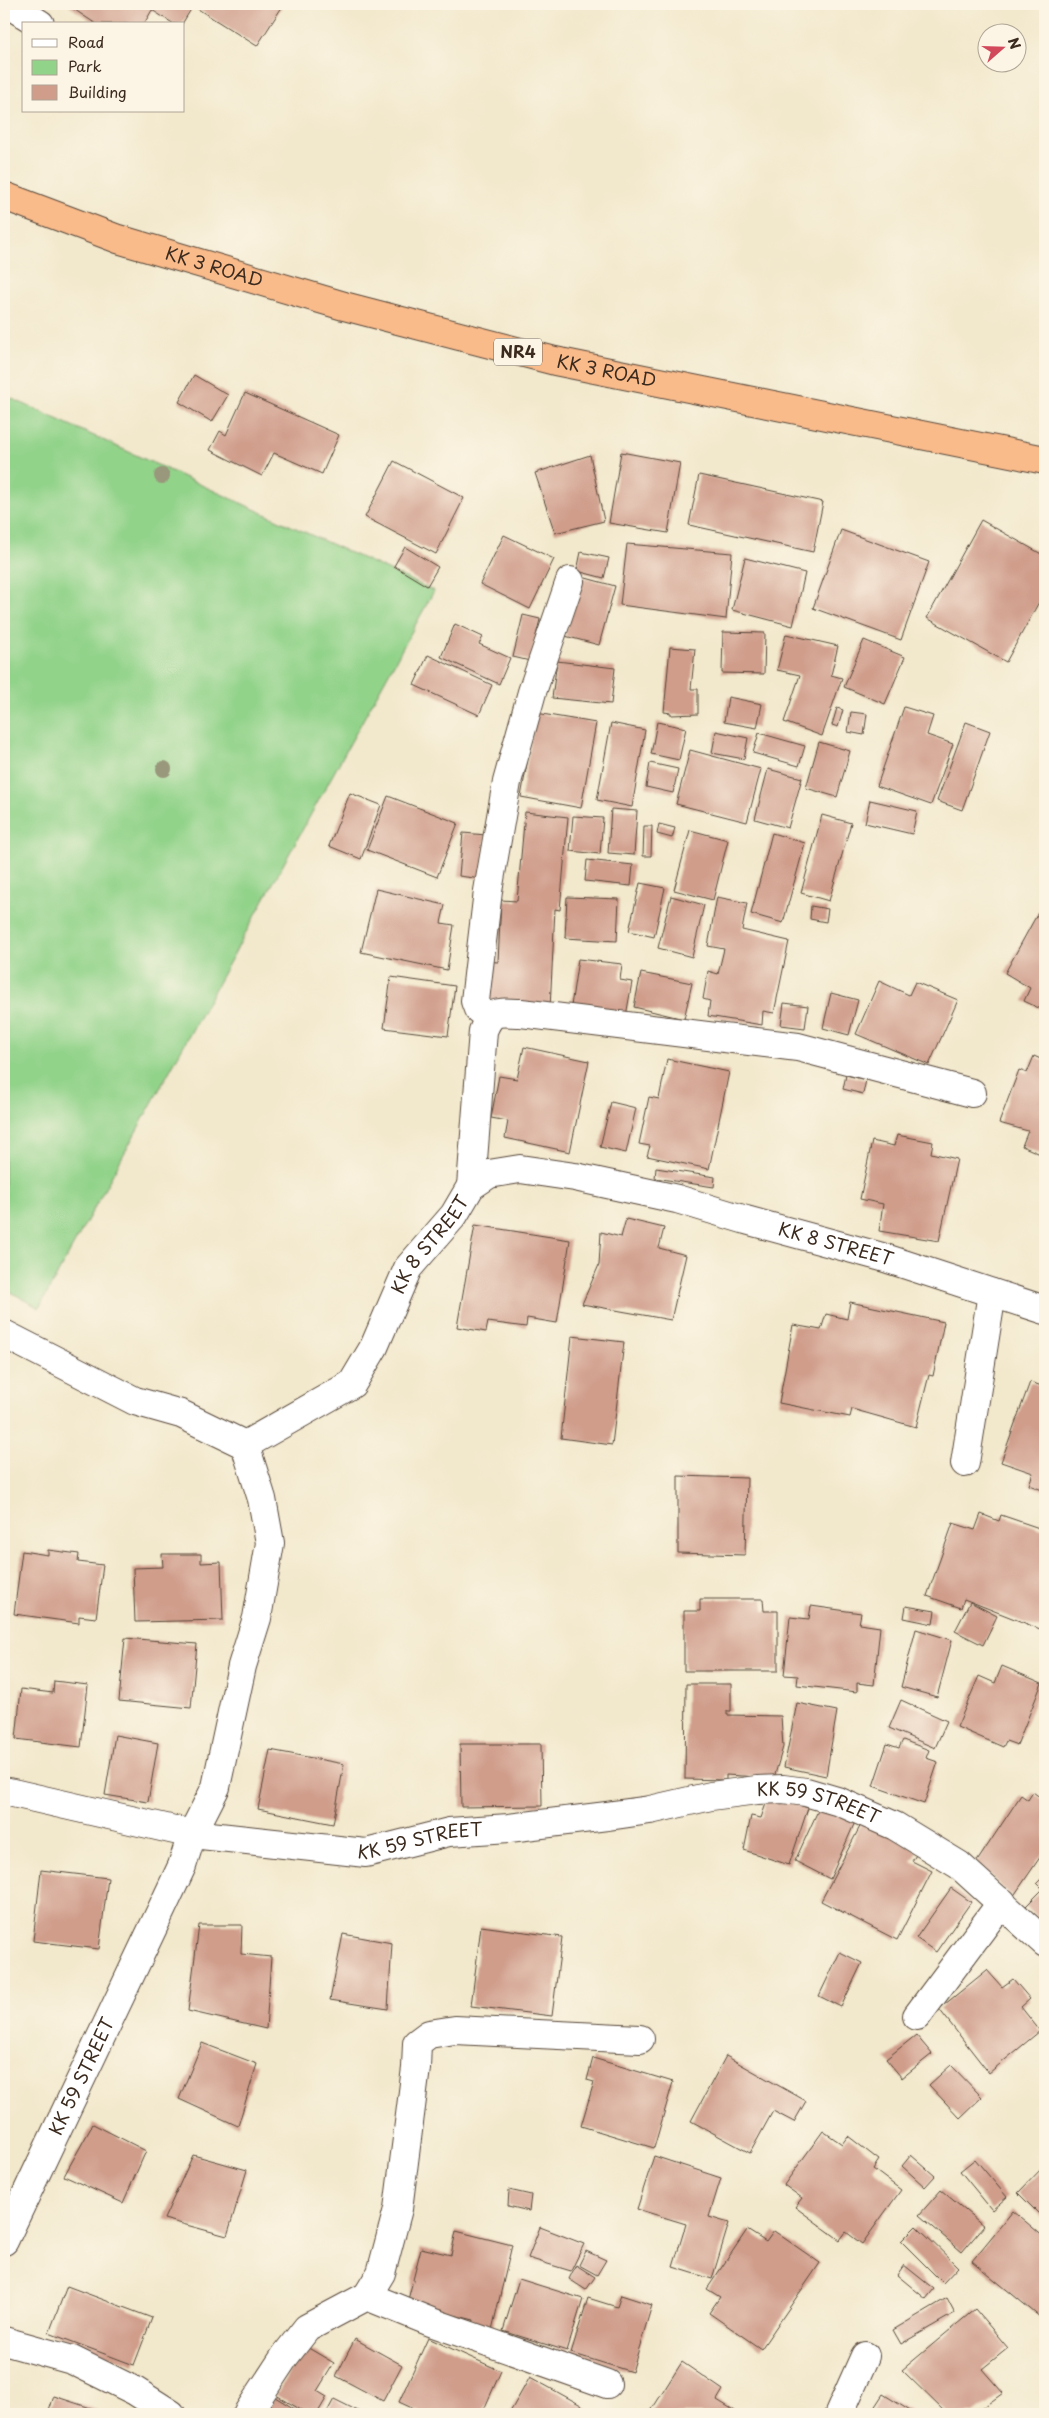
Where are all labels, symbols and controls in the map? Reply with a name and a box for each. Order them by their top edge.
legend [22,22,185,112]
north arrow [976,22,1026,72]
text: Road [68,30,104,53]
text: N [1003,35,1026,52]
text: Park [68,54,102,77]
text: Building [68,80,127,103]
street label: KK 3 ROAD [162,239,267,293]
road number: NR4 [494,338,542,366]
street label: KK 3 ROAD [554,347,659,393]
street label: KK 8 STREET [383,1189,475,1298]
street label: KK 8 STREET [775,1214,898,1272]
street label: KK 59 STREET [756,1774,886,1830]
street label: KK 59 STREET [356,1815,484,1865]
street label: KK 59 STREET [41,2012,121,2139]

